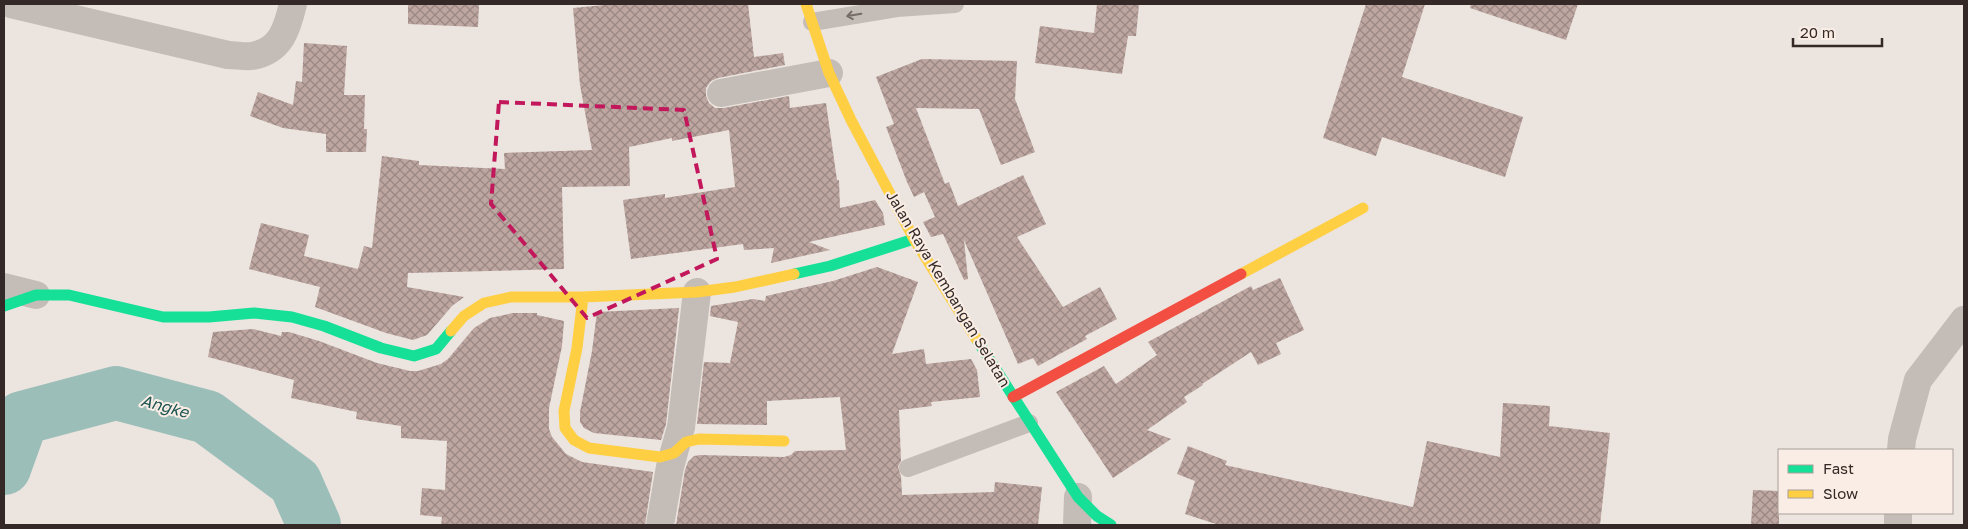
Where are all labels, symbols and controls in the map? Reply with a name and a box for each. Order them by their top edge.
one-way arrow [847,10,863,20]
scale bar [1793,15,1882,47]
text: 20 m [1800,23,1835,41]
street label: Jalan Raya Kembangan Selatan [883,187,1015,390]
water label: Angke [139,390,193,422]
legend [1778,449,1953,514]
text: Fast [1823,459,1854,477]
text: Slow [1823,484,1858,502]

